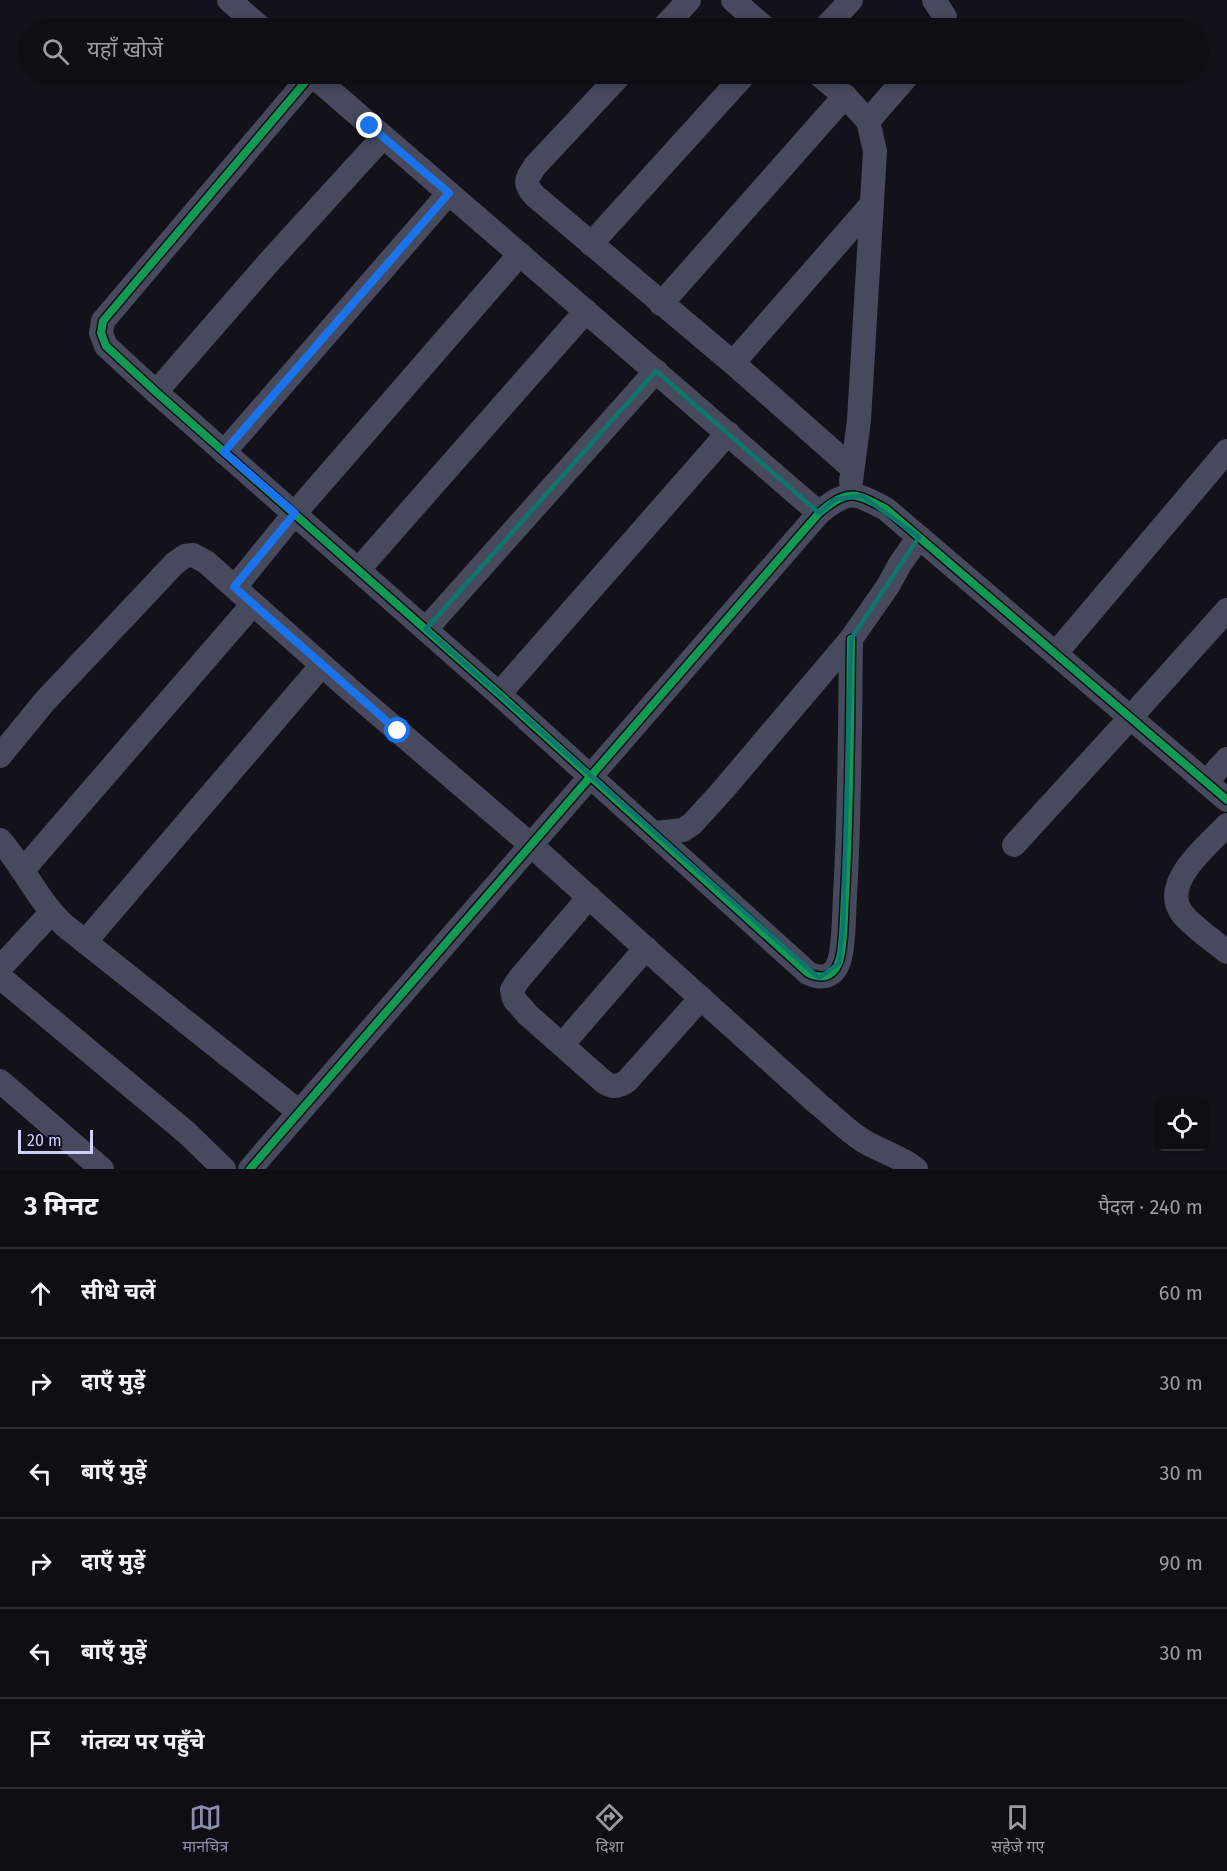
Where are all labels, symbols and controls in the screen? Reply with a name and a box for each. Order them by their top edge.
search box [18,18,1209,84]
icon: search [39,35,72,68]
text: यहाँ खोजें [87,36,163,63]
route end [356,112,382,138]
route start [384,717,410,743]
map controls [1155,1097,1209,1151]
button: locate [1155,1097,1209,1151]
scale bar [18,1127,93,1154]
text: 20 m [27,1131,62,1150]
text: 3 मिनट [24,1191,98,1222]
text: पैदल · 240 m [1098,1195,1203,1219]
icon: ahead [24,1277,57,1310]
text: सीधे चलें [81,1278,156,1305]
text: 60 m [1159,1281,1203,1305]
icon: right [24,1367,57,1400]
text: दाएँ मुड़ें [81,1368,145,1395]
text: 30 m [1159,1371,1203,1395]
icon: left [24,1457,57,1490]
text: बाएँ मुड़ें [81,1458,147,1485]
text: 30 m [1159,1461,1203,1485]
icon: right [24,1547,57,1580]
text: दाएँ मुड़ें [81,1548,145,1575]
text: 90 m [1159,1551,1203,1575]
icon: left [24,1637,57,1670]
text: बाएँ मुड़ें [81,1638,147,1665]
text: 30 m [1159,1641,1203,1665]
icon: arrive [24,1727,57,1760]
text: गंतव्य पर पहुँचे [81,1728,205,1755]
tab: मानचित्र [182,1801,228,1859]
tab: दिशा [593,1801,626,1859]
tab: सहेजे गए [991,1801,1044,1859]

